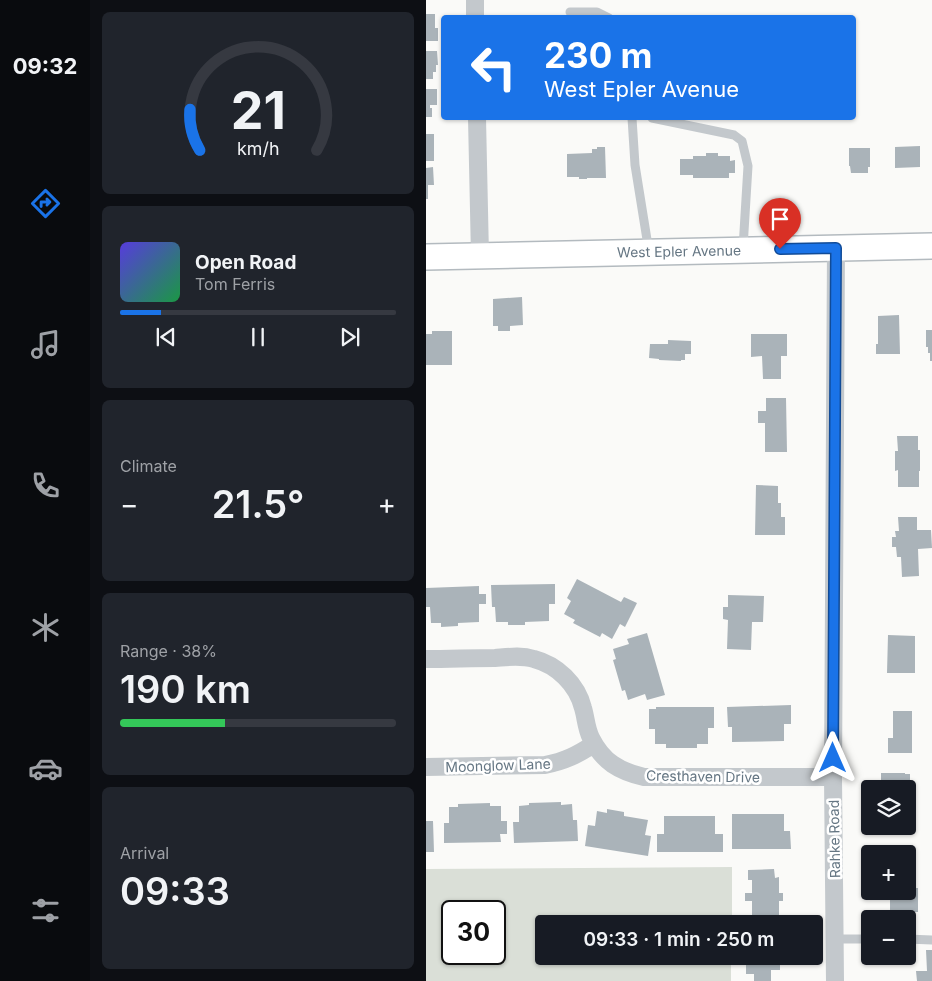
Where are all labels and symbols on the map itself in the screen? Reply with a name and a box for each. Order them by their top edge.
pin [759,198,801,249]
street label: West Epler Avenue [617,241,741,261]
position arrow [806,731,858,783]
street label: Moonglow Lane [445,755,551,775]
street label: Cresthaven Drive [646,767,760,785]
street label: Rahke Road [825,800,843,878]
speed limit sign: 30 [441,900,506,965]

